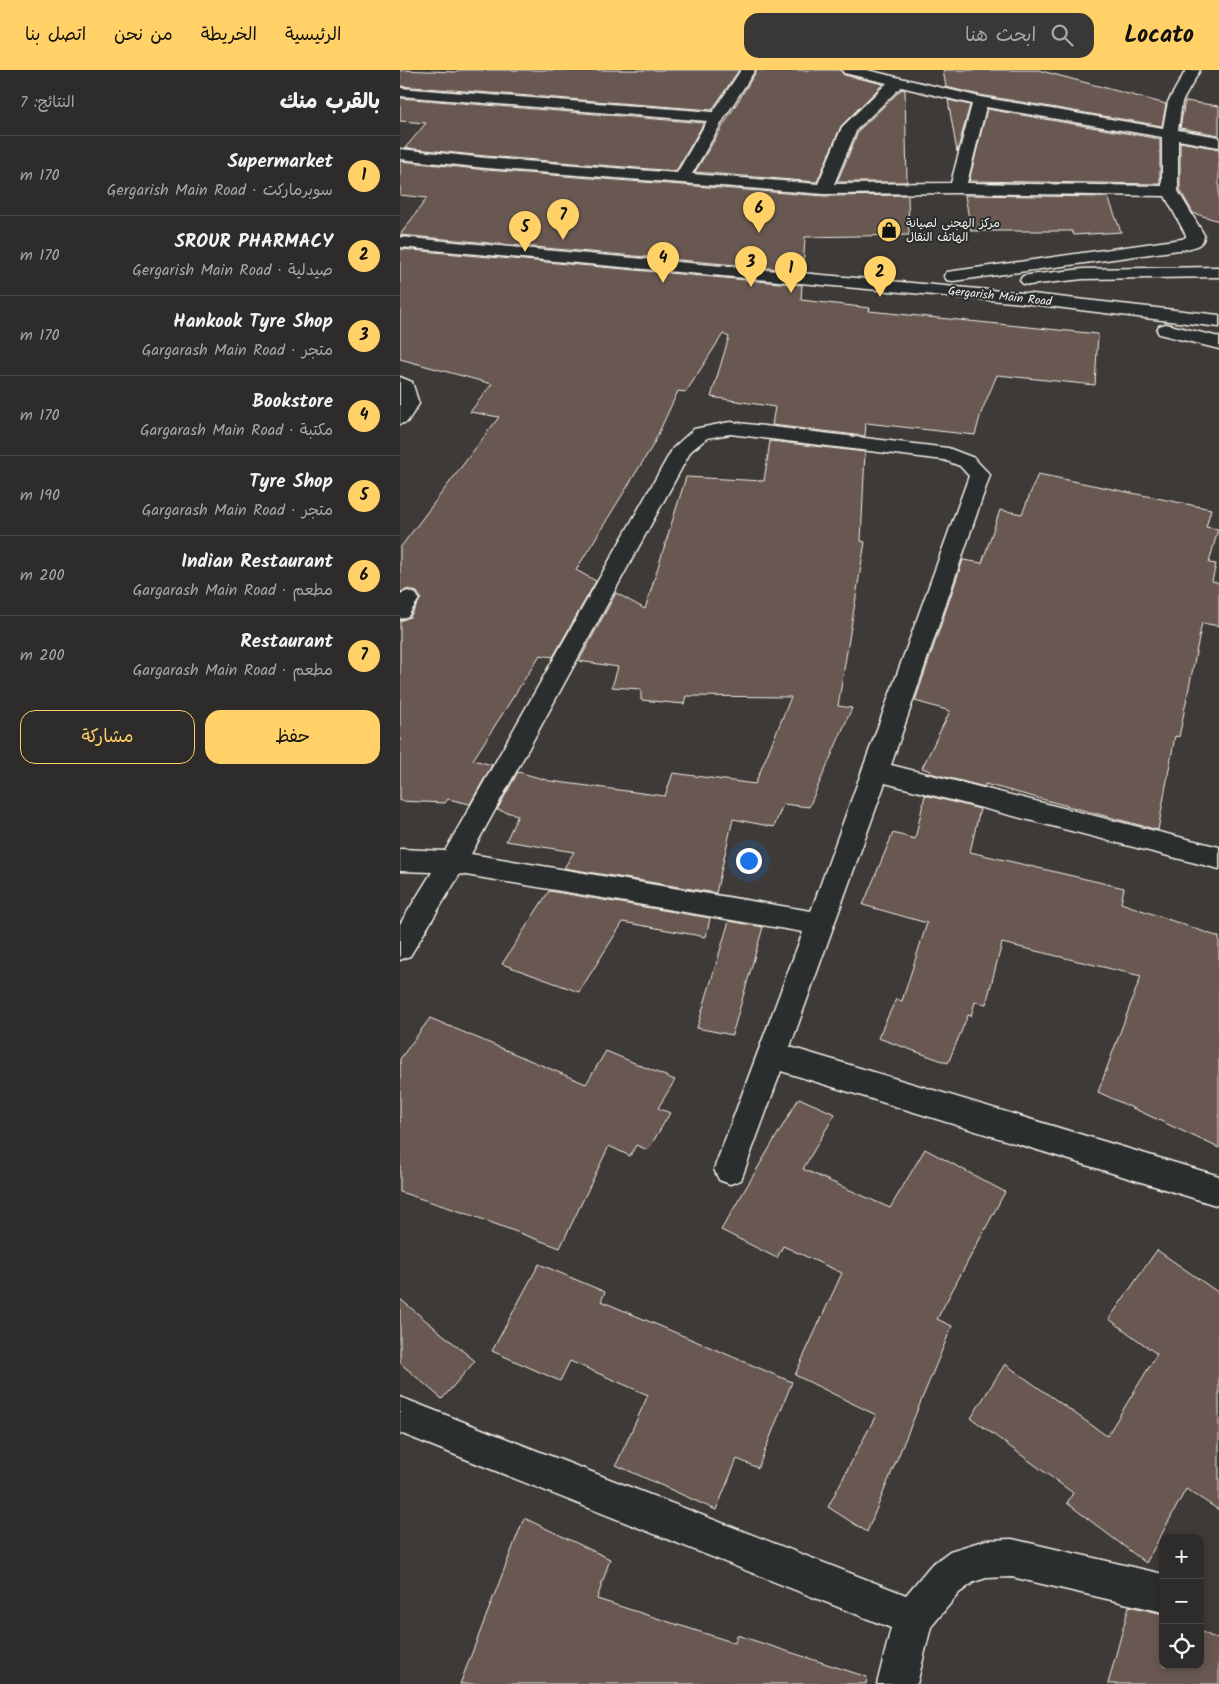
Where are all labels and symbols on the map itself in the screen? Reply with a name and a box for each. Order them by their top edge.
pin: 6 [743,192,775,233]
pin: 7 [547,199,579,240]
pin: 5 [509,211,541,252]
place label: مركز الهجني لصيانة الهاتف النقال [906,214,1000,247]
shop icon: مركز الهجني لصيانة الهاتف النقال [876,217,902,243]
pin: 4 [647,242,679,283]
pin: 3 [735,246,767,287]
pin: 1 [775,252,807,293]
pin: 2 [864,256,896,297]
street label: Gergarish Main Road [947,282,1054,312]
your location [736,848,762,874]

